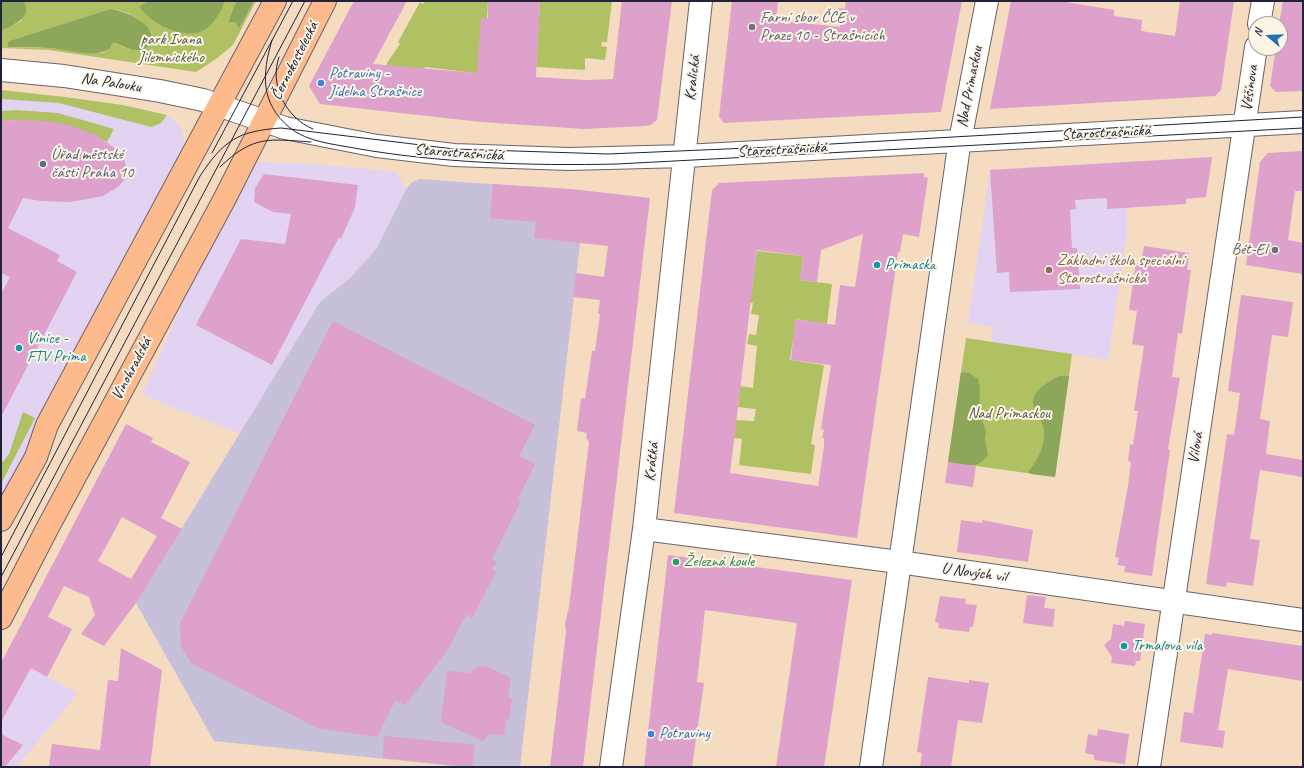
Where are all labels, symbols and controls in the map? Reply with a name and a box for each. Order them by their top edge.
place label: Farní sbor ČCE v Praze 10 - Strašnicích [760,8,885,46]
north arrow [1248,16,1288,56]
street label: Černokostelecká [267,19,323,103]
marker: Farní sbor ČCE v Praze 10 - Strašnicích [747,22,757,32]
text: N [1250,27,1265,38]
park label: park Ivana Jilemnického [138,30,204,68]
street label: Nad Primaskou [953,45,987,129]
street label: Kralická [681,55,705,101]
place label: Potraviny - Jídelna Strašnice [329,64,421,102]
street label: Věšínova [1237,64,1263,112]
street label: Na Palouku [80,69,142,97]
marker: Potraviny - Jídelna Strašnice [316,78,326,88]
street label: Starostrašnická [1061,121,1151,145]
street label: Starostrašnická [737,138,827,162]
street label: Starostrašnická [414,140,504,166]
place label: Úřad městské části Praha 10 [51,145,133,183]
marker: Úřad městské části Praha 10 [38,159,48,169]
place label: Bét-El [1232,240,1267,260]
marker: Bét-El [1270,245,1280,255]
place label: Základní škola speciální Starostrašnická [1057,251,1184,289]
place label: Primaska [885,255,935,275]
marker: Primaska [872,260,882,270]
marker: Základní škola speciální Starostrašnická [1044,265,1054,275]
place label: Vinice - FTV Prima [27,329,86,367]
street label: Vinohradská [108,335,156,403]
marker: Vinice - FTV Prima [14,343,24,353]
park label: Nad Primaskou [968,404,1050,424]
street label: Vilová [1184,431,1208,465]
street label: Krátká [640,442,664,482]
place label: Železná koule [684,552,754,572]
marker: Železná koule [671,557,681,567]
street label: U Nových vil [940,559,1008,587]
place label: Trmalova vila [1132,636,1202,656]
marker: Trmalova vila [1119,641,1129,651]
place label: Potraviny [659,724,710,744]
marker: Potraviny [646,729,656,739]

